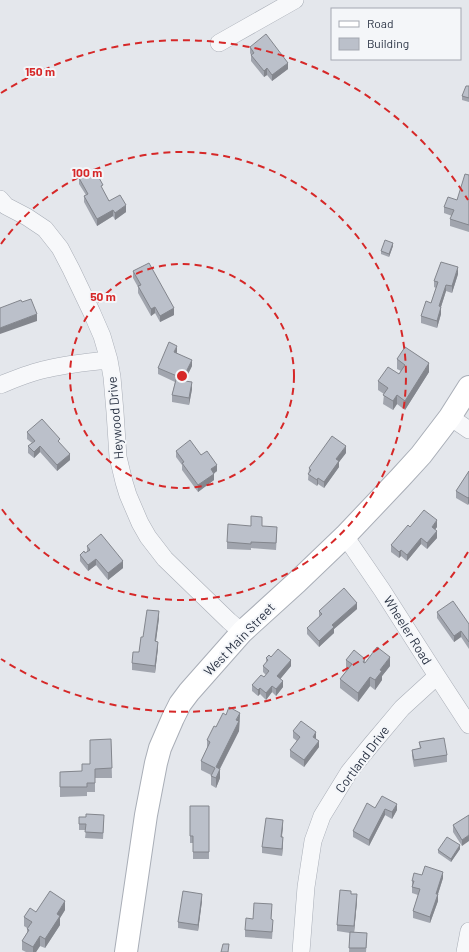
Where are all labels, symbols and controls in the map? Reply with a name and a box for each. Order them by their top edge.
legend [331,8,461,60]
text: Road [367,16,394,30]
text: Building [367,36,409,50]
text: 150 m [25,64,55,78]
text: 100 m [72,165,102,179]
text: 50 m [90,289,116,303]
centre of rings [175,369,189,383]
street label: Heywood Drive [103,376,127,460]
street label: Wheeler Road [380,593,436,667]
street label: West Main Street [200,599,278,679]
street label: Cortland Drive [332,722,392,796]

